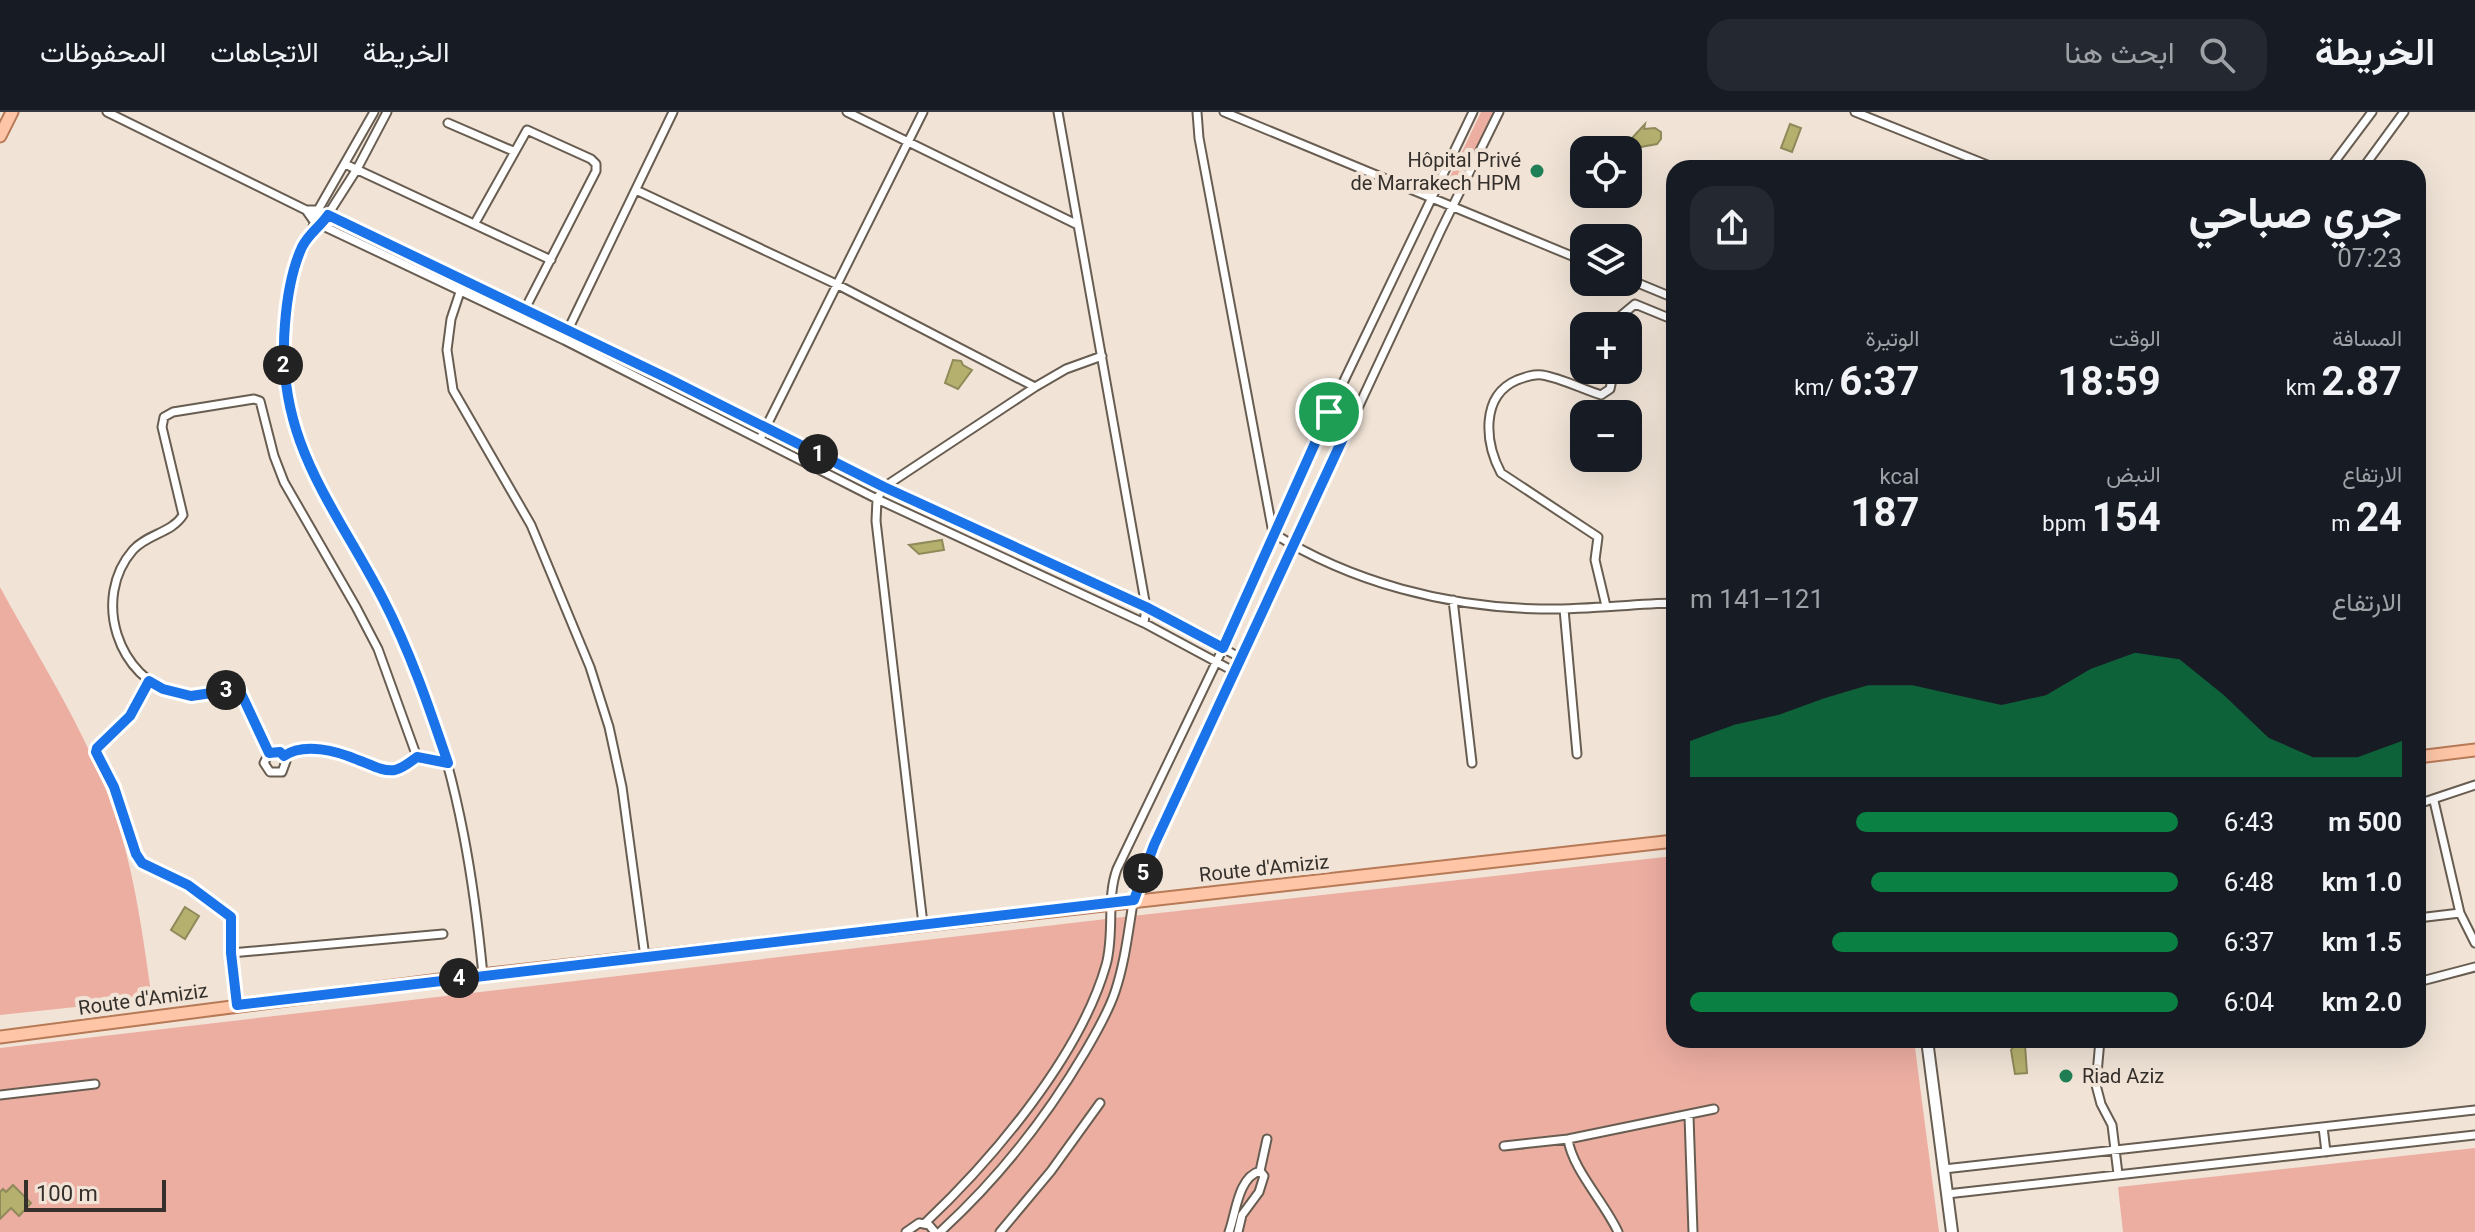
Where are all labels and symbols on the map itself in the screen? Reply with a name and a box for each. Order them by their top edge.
place label: Hôpital Privé de Marrakech HPM [1350,148,1521,195]
marker: Hôpital Privé de Marrakech HPM [1528,162,1546,180]
pin: 2 [263,345,303,385]
pin [1295,378,1363,446]
pin: 1 [798,434,838,474]
pin: 3 [206,670,246,710]
street label: Route d'Amiziz [1198,849,1330,887]
pin: 5 [1123,853,1163,893]
pin: 4 [439,958,479,998]
street label: Route d'Amiziz [77,978,209,1020]
place label: Riad Aziz [2082,1064,2164,1088]
marker: Riad Aziz [2057,1067,2075,1085]
scale bar [24,1176,166,1212]

